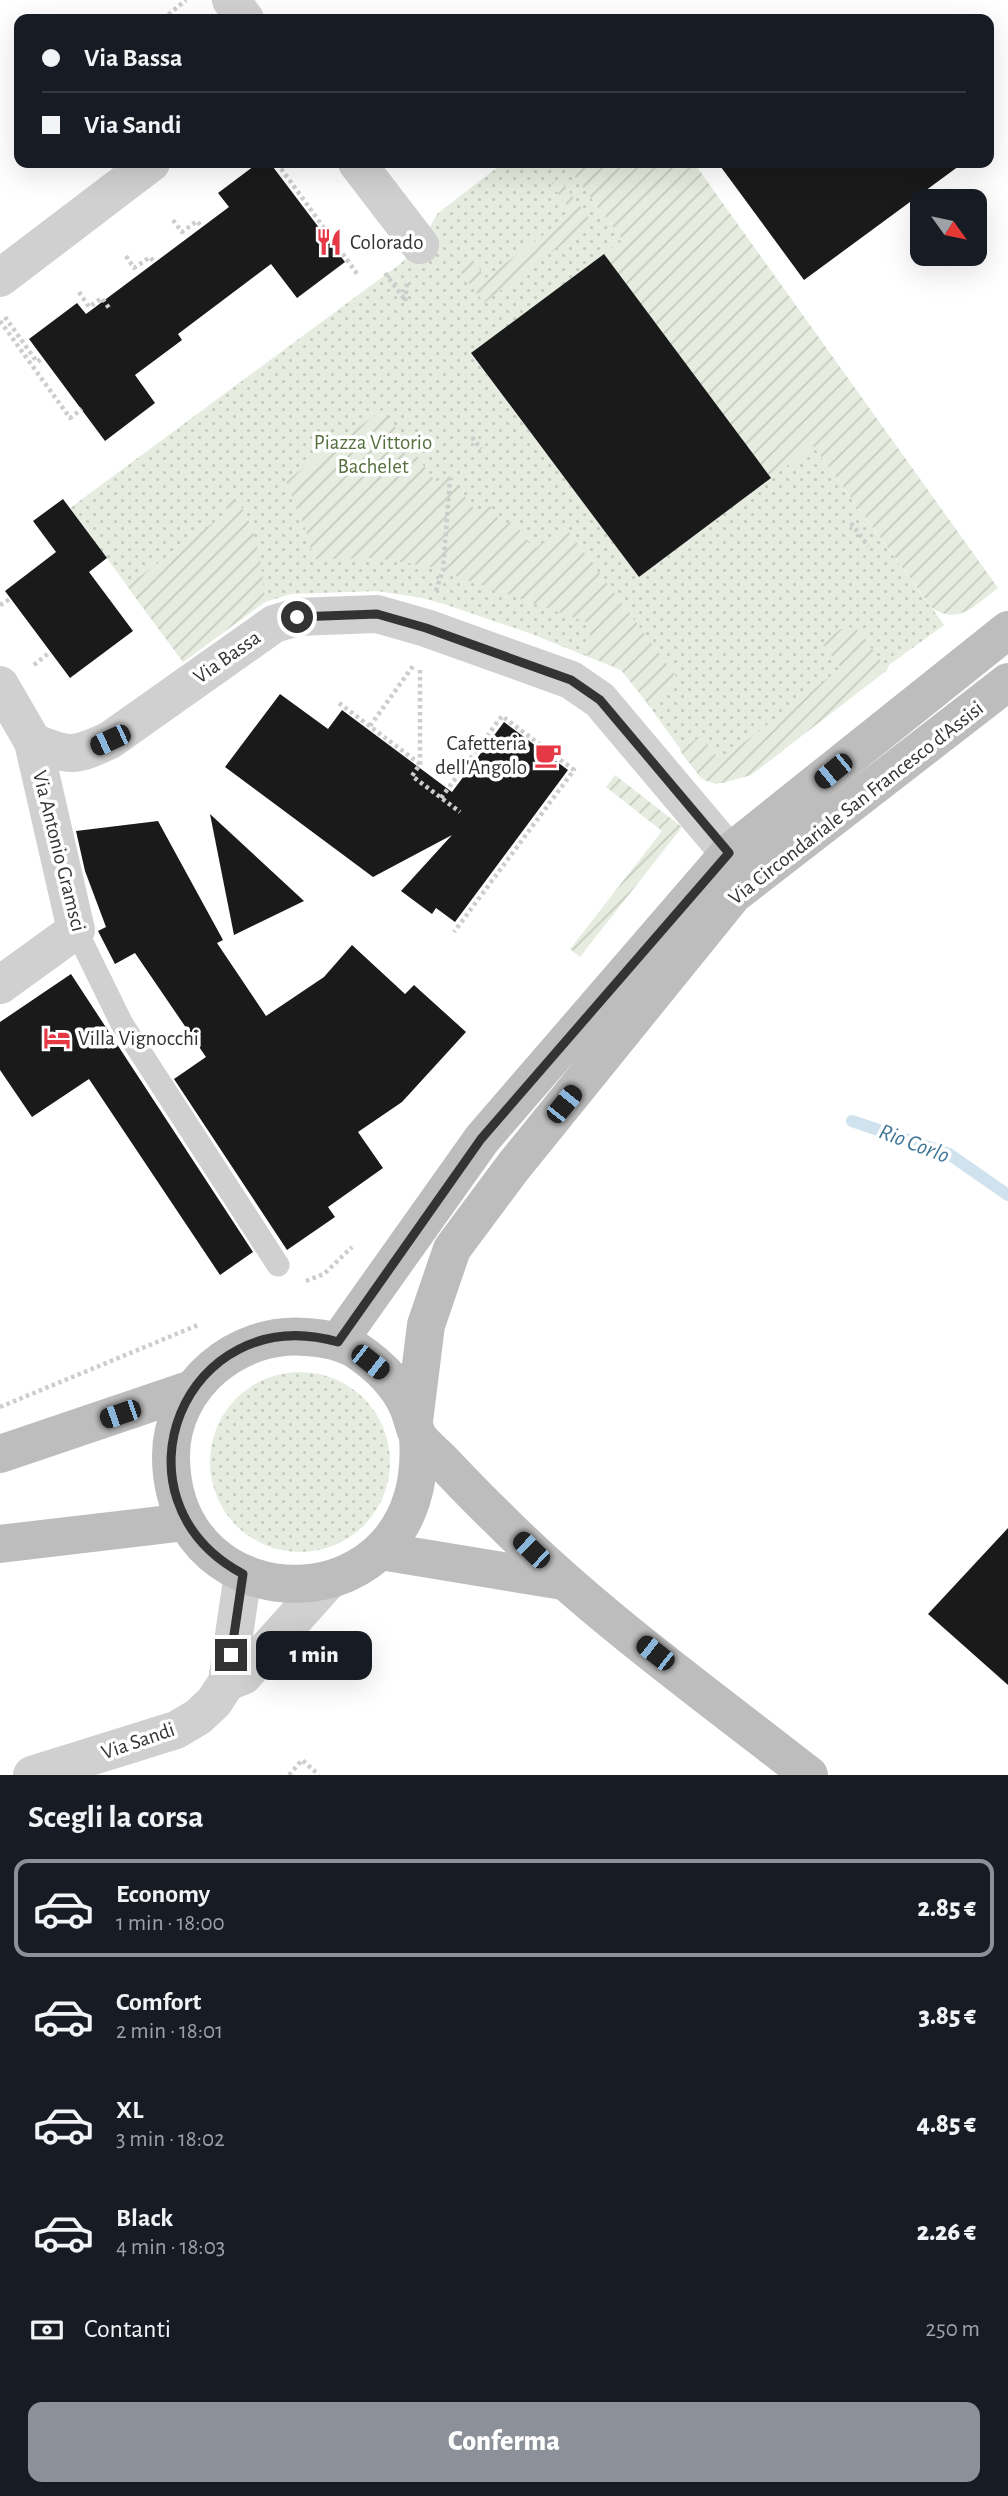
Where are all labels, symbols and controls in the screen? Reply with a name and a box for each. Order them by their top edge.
text: Via Bassa [84,45,183,71]
text: Via Sandi [84,112,182,138]
north arrow [910,189,987,266]
map controls [910,189,987,266]
restaurant icon: Colorado [314,227,344,257]
place label: Colorado [350,232,424,253]
park label: Piazza Vittorio Bachelet [314,432,432,477]
route start [281,601,313,633]
street label: Via Bassa [190,626,265,687]
street label: Via Circondariale San Francesco d'Assisi [725,697,987,909]
car [87,722,134,758]
place label: Cafetteria dell'Angolo [435,733,527,778]
cafe icon: Cafetteria dell'Angolo [533,740,563,770]
car [811,750,856,792]
street label: Via Antonio Gramsci [29,768,89,934]
hotel icon: Villa Vignocchi [42,1023,72,1053]
place label: Villa Vignocchi [78,1028,199,1049]
car [543,1081,586,1127]
water label: Rio Corlo [876,1120,952,1168]
car [347,1341,394,1383]
car [97,1397,144,1431]
car [509,1528,554,1572]
callout: 1 min [256,1630,371,1680]
car [632,1632,679,1674]
route end [215,1639,247,1671]
text: 1 min [290,1644,338,1667]
street label: Via Sandi [99,1719,177,1763]
text: Scegli la corsa [28,1801,204,1833]
icon: car [32,1877,95,1940]
text: Economy [116,1881,210,1907]
text: 2.85 € [917,1895,976,1921]
text: 1 min · 18:00 [116,1912,225,1935]
icon: car [32,1985,95,2048]
text: Comfort [116,1989,201,2015]
text: 3.85 € [918,2003,976,2029]
text: 2 min · 18:01 [116,2020,223,2043]
icon: car [32,2093,95,2156]
text: XL [116,2097,143,2123]
text: 4.85 € [917,2111,976,2137]
text: 3 min · 18:02 [116,2128,225,2151]
icon: car [32,2201,95,2264]
text: Black [116,2205,173,2231]
text: 2.26 € [917,2219,976,2245]
text: 4 min · 18:03 [116,2236,225,2259]
icon: cash [28,2311,66,2349]
text: Contanti [84,2316,171,2342]
text: 250 m [926,2318,980,2341]
button: Conferma [28,2402,980,2482]

